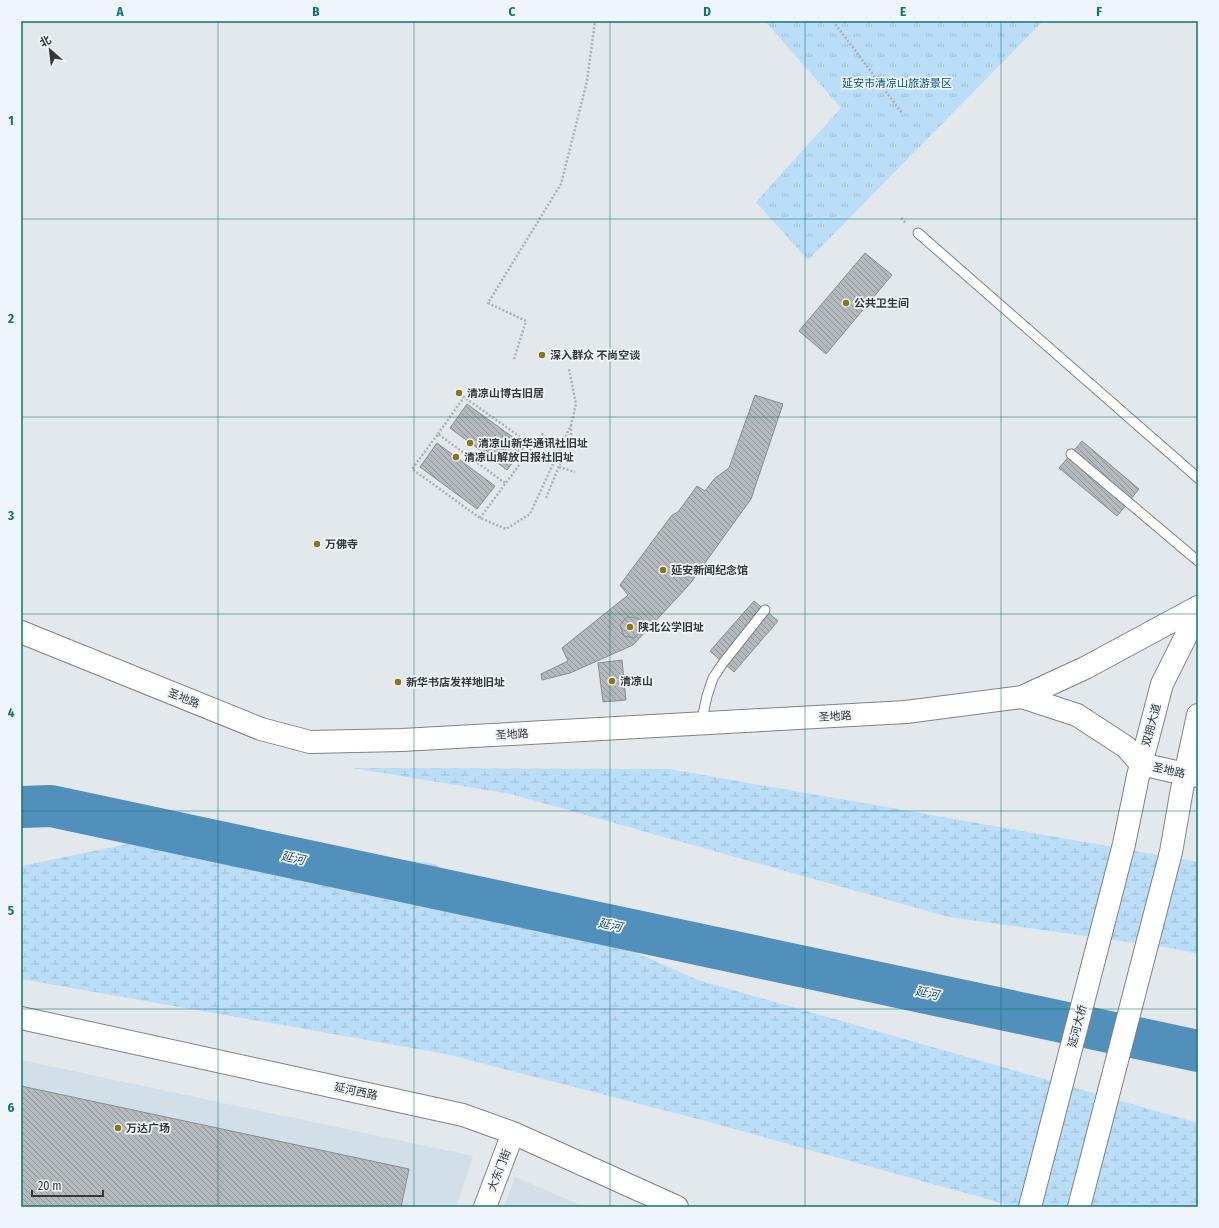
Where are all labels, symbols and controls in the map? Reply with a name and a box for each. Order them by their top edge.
text: A [115,4,124,19]
text: B [312,4,320,19]
text: C [509,4,516,19]
text: D [703,4,711,19]
text: E [900,4,906,19]
text: F [1096,4,1102,19]
north arrow [30,30,70,70]
text: 北 [38,33,53,50]
park label: 延安市清凉山旅游景区 [842,77,952,90]
text: 1 [8,113,14,128]
place label: 公共卫生间 [854,297,909,310]
marker: 公共卫生间 [841,298,851,308]
text: 2 [7,311,14,326]
place label: 深入群众 不尚空谈 [550,349,640,362]
marker: 深入群众 不尚空谈 [537,350,547,360]
place label: 清凉山博古旧居 [467,387,544,400]
marker: 清凉山博古旧居 [454,388,464,398]
place label: 清凉山新华通讯社旧址 [478,437,588,450]
marker: 清凉山新华通讯社旧址 [465,438,475,448]
place label: 清凉山解放日报社旧址 [464,451,574,464]
marker: 清凉山解放日报社旧址 [451,452,461,462]
text: 3 [7,508,14,523]
place label: 万佛寺 [325,538,358,551]
marker: 万佛寺 [312,539,322,549]
place label: 延安新闻纪念馆 [671,564,748,577]
marker: 延安新闻纪念馆 [658,565,668,575]
place label: 陕北公学旧址 [638,621,704,634]
marker: 陕北公学旧址 [625,622,635,632]
place label: 清凉山 [620,675,653,688]
place label: 新华书店发祥地旧址 [406,676,505,689]
marker: 清凉山 [607,676,617,686]
marker: 新华书店发祥地旧址 [393,677,403,687]
street label: 圣地路 [166,686,202,711]
street label: 双拥大道 [1140,702,1163,748]
text: 4 [8,705,15,720]
street label: 圣地路 [818,709,852,724]
street label: 圣地路 [495,727,529,742]
street label: 圣地路 [1151,760,1186,781]
water label: 延河 [280,849,308,868]
text: 5 [8,903,14,918]
water label: 延河 [597,916,625,935]
water label: 延河 [914,984,942,1003]
street label: 延河大桥 [1066,1003,1089,1049]
street label: 延河西路 [333,1081,379,1102]
text: 6 [8,1100,15,1115]
place label: 万达广场 [126,1122,170,1135]
marker: 万达广场 [113,1123,123,1133]
street label: 大东门街 [486,1147,513,1193]
scale bar [32,1172,103,1198]
text: 20 m [38,1179,62,1193]

